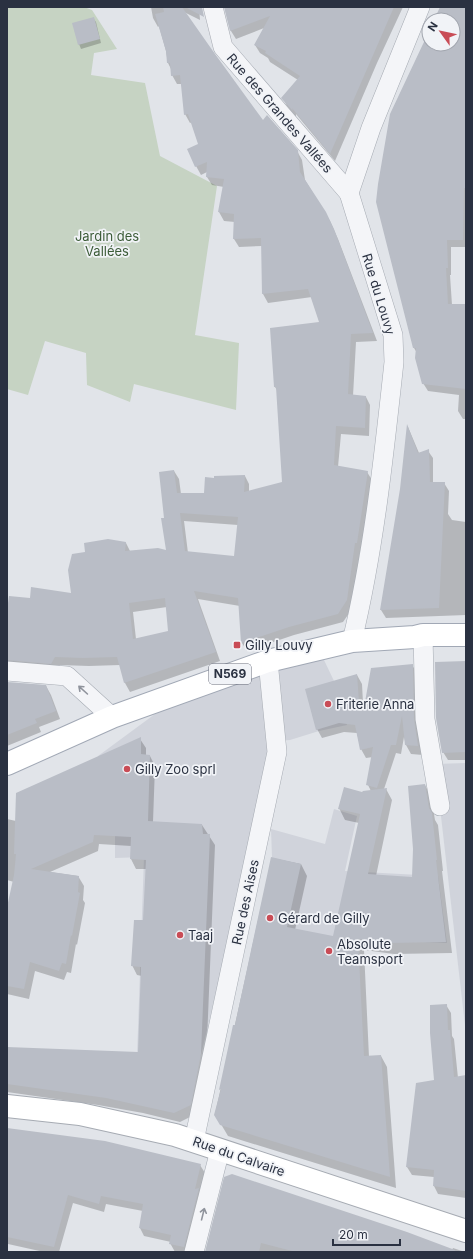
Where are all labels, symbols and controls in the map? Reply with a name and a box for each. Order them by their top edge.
north arrow [421,12,461,52]
text: N [424,19,441,34]
street label: Rue des Grandes Vallées [224,50,336,176]
park label: Jardin des Vallées [75,228,139,259]
street label: Rue du Louvy [359,251,399,337]
place label: Gilly Louvy [245,637,313,653]
marker: Gilly Louvy [232,640,242,650]
road number: N569 [209,664,251,684]
one-way arrow [78,686,88,695]
place label: Friterie Anna [336,696,414,712]
marker: Friterie Anna [323,699,333,709]
place label: Gilly Zoo sprl [135,761,216,777]
marker: Gilly Zoo sprl [122,764,132,774]
street label: Rue des Aises [228,858,262,946]
place label: Gérard de Gilly [278,910,369,926]
marker: Gérard de Gilly [265,913,275,923]
place label: Taaj [188,927,213,943]
marker: Taaj [175,930,185,940]
place label: Absolute Teamsport [337,936,403,967]
marker: Absolute Teamsport [324,946,334,956]
street label: Rue du Calvaire [191,1133,287,1179]
one-way arrow [200,1208,208,1221]
scale bar [333,1221,400,1247]
text: 20 m [339,1227,368,1242]

